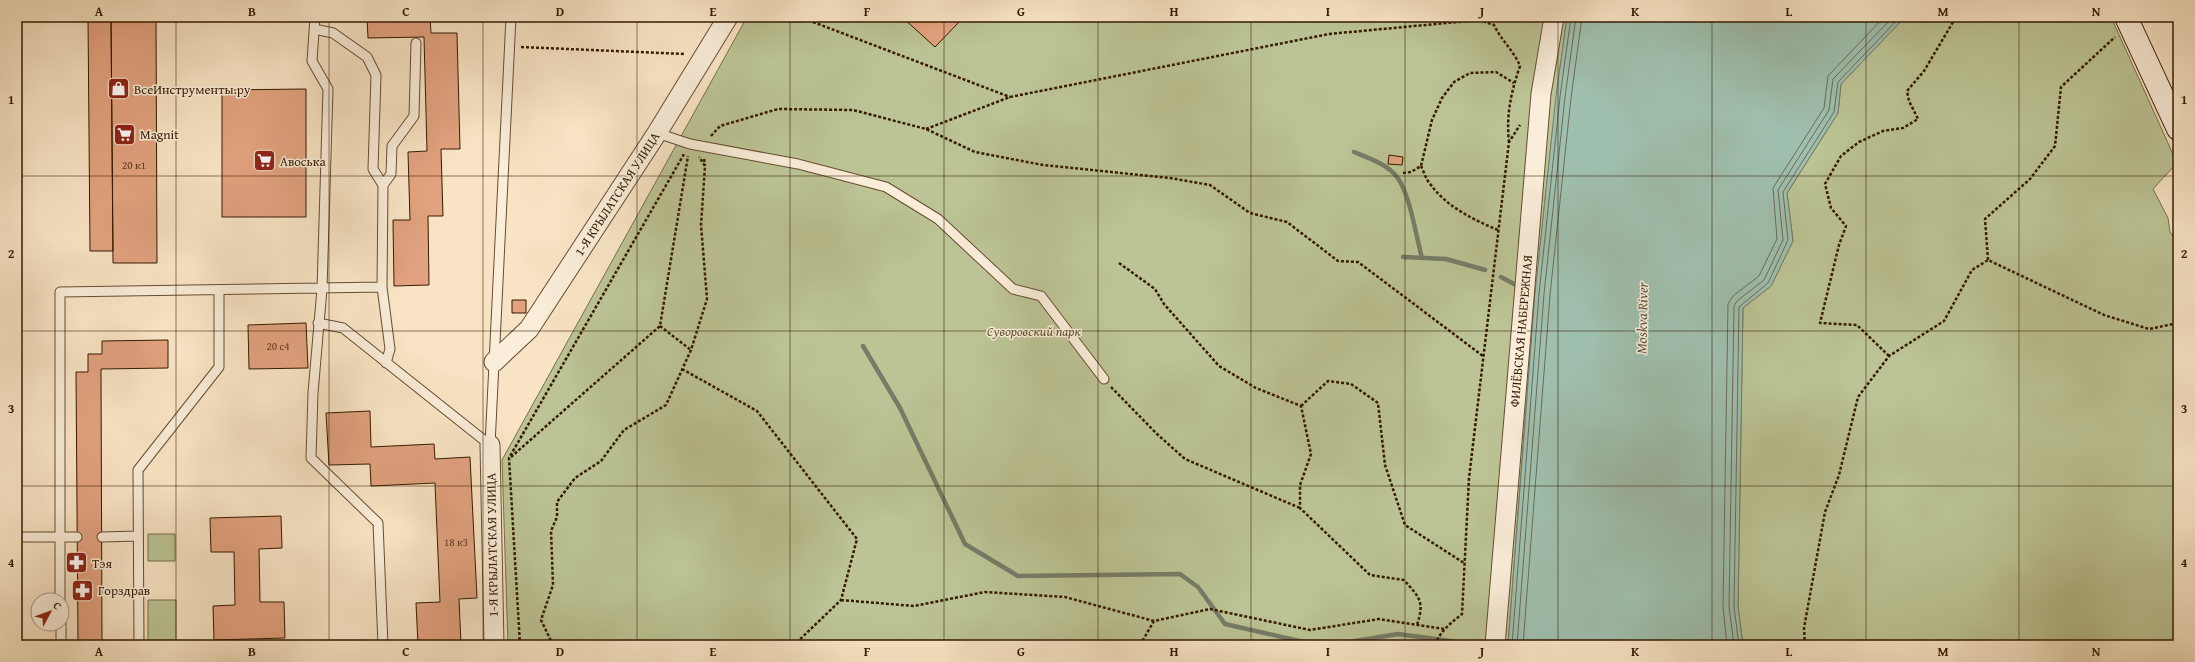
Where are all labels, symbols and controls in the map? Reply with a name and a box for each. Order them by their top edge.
text: A [95,2,104,21]
text: B [248,2,256,21]
text: C [402,2,410,21]
text: D [556,2,564,21]
text: E [710,2,717,21]
text: F [864,2,871,21]
text: G [1017,2,1025,21]
text: H [1169,2,1179,21]
text: I [1326,2,1330,21]
text: J [1478,2,1485,21]
text: K [1631,2,1640,21]
text: L [1786,2,1793,21]
text: M [1937,2,1949,21]
text: N [2092,2,2101,21]
shop icon: ВсеИнструменты.ру [106,76,132,102]
place label: ВсеИнструменты.ру [134,80,251,99]
text: 1 [8,90,14,109]
text: 1 [2181,90,2187,109]
supermarket icon: Magnit [111,121,137,147]
place label: Magnit [140,125,179,144]
street label: 1-Я КРЫЛАТСКАЯ УЛИЦА [570,128,664,260]
supermarket icon: Авоська [252,148,278,174]
place label: Авоська [280,152,327,171]
house number: 20 к1 [122,157,146,173]
text: 2 [8,244,15,263]
text: 2 [2181,244,2188,263]
street label: ФИЛЁВСКАЯ НАБЕРЕЖНАЯ [1505,254,1537,408]
water label: Moskva River [1631,281,1653,354]
park label: Суворовский парк [987,322,1081,341]
house number: 20 с4 [266,338,290,354]
text: 3 [8,399,14,418]
text: 3 [2181,399,2187,418]
street label: 1-Я КРЫЛАТСКАЯ УЛИЦА [481,473,503,617]
house number: 18 к3 [444,534,468,550]
pharmacy icon: Тэя [63,550,89,576]
text: 4 [8,553,15,572]
text: 4 [2181,553,2188,572]
place label: Тэя [92,554,112,573]
pharmacy icon: Горздрав [69,577,95,603]
place label: Горздрав [98,581,150,600]
north arrow [30,592,70,632]
text: С [49,598,66,613]
text: A [95,642,104,661]
text: B [248,642,256,661]
text: C [402,642,410,661]
text: D [556,642,564,661]
text: E [710,642,717,661]
text: F [864,642,871,661]
text: G [1017,642,1025,661]
text: H [1169,642,1179,661]
text: I [1326,642,1330,661]
text: J [1478,642,1485,661]
text: K [1631,642,1640,661]
text: L [1786,642,1793,661]
text: M [1937,642,1949,661]
text: N [2092,642,2101,661]

